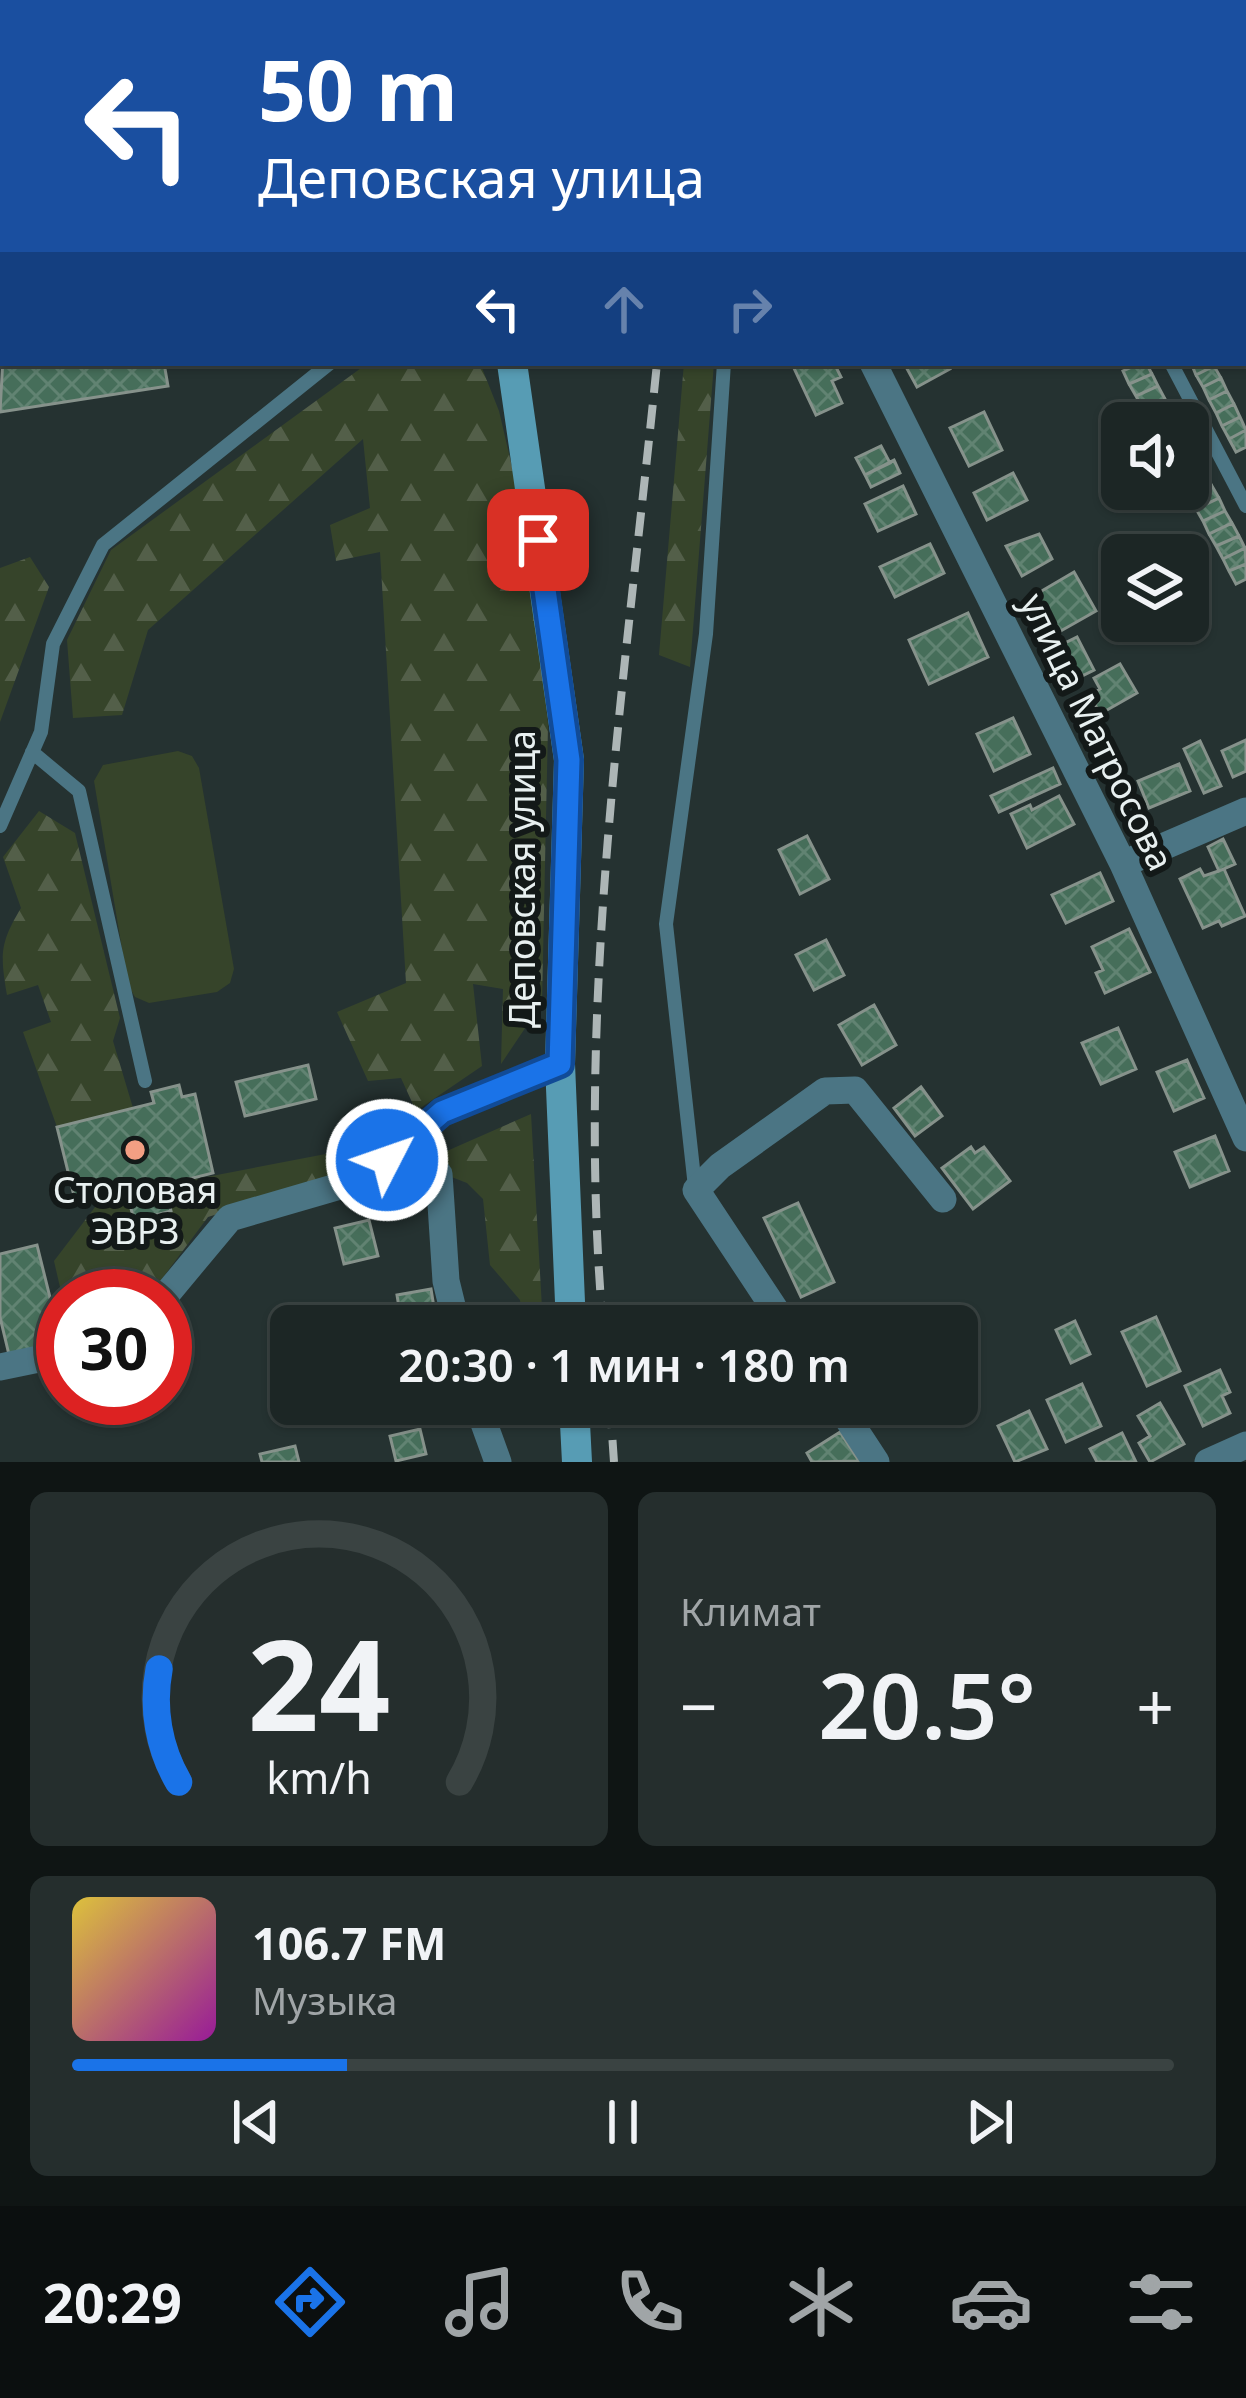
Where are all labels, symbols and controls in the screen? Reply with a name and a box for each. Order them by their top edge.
text: 50 m [258,31,458,146]
icon: left [60,48,216,204]
text: Деповская улица [258,140,705,214]
icon: left [465,276,531,342]
icon: ahead [591,276,657,342]
icon: right [717,276,783,342]
map controls [1101,402,1209,642]
button: sound [1101,402,1209,510]
pin [487,489,589,591]
icon: arrive [505,507,571,573]
button: layers [1101,534,1209,642]
street label: улица Матросова [1009,585,1186,879]
street label: Деповская улица [497,730,546,1028]
position arrow [324,1097,450,1223]
marker: Столовая ЭВРЗ [122,1137,148,1163]
place label: Столовая ЭВРЗ [53,1165,217,1255]
speed limit sign: 30 [36,1269,192,1425]
text: 20:30 · 1 мин · 180 m [398,1334,850,1395]
text: Климат [680,1584,821,1637]
text: 24 [248,1598,390,1768]
text: 20.5° [818,1643,1036,1765]
text: − [680,1660,718,1750]
text: + [1136,1660,1174,1750]
text: km/h [266,1748,372,1807]
text: 106.7 FM [252,1912,446,1973]
text: Музыка [252,1973,397,2026]
icon: previous [223,2089,289,2155]
icon: pause [590,2089,656,2155]
icon: next [957,2089,1023,2155]
icon: directions [268,2260,352,2344]
icon: music [438,2260,522,2344]
icon: phone [608,2260,692,2344]
icon: climate [779,2260,863,2344]
icon: car [949,2260,1033,2344]
icon: filters [1119,2260,1203,2344]
text: 20:29 [43,2265,182,2339]

